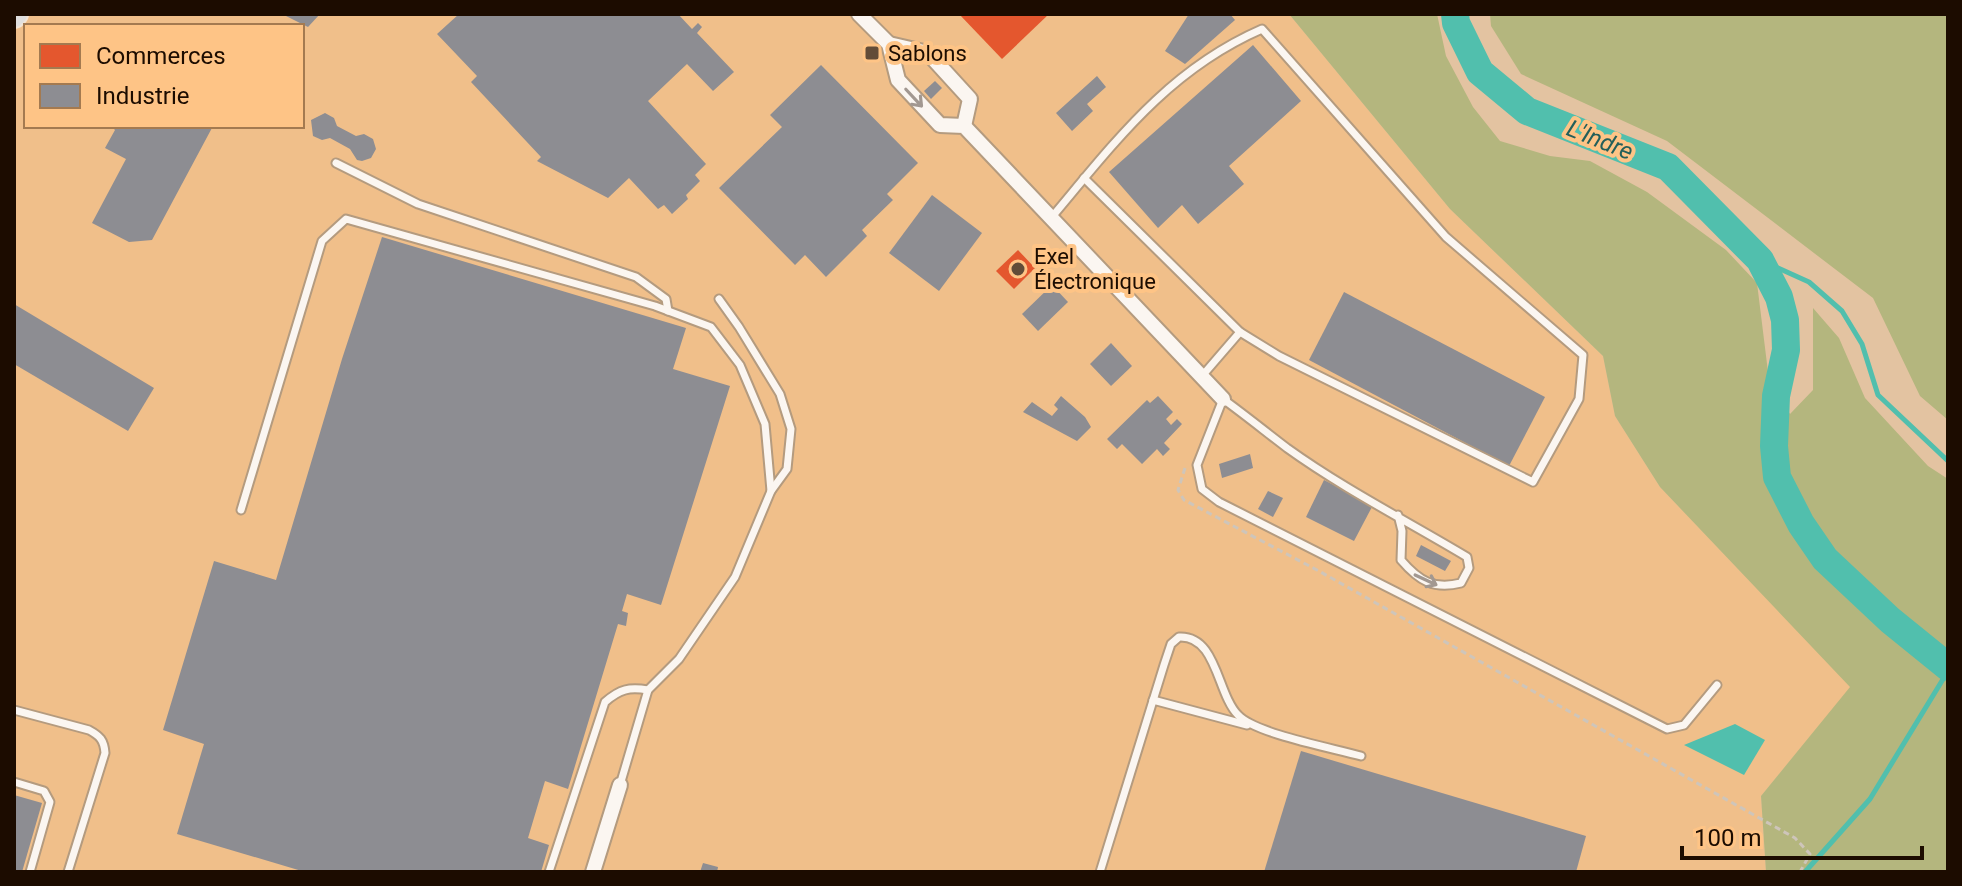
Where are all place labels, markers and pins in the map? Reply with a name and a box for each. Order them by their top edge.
place label: Sablons [888,41,967,66]
marker: Sablons [863,44,881,62]
place label: Exel Électronique [1034,244,1156,294]
marker: Exel Électronique [1009,260,1027,278]

